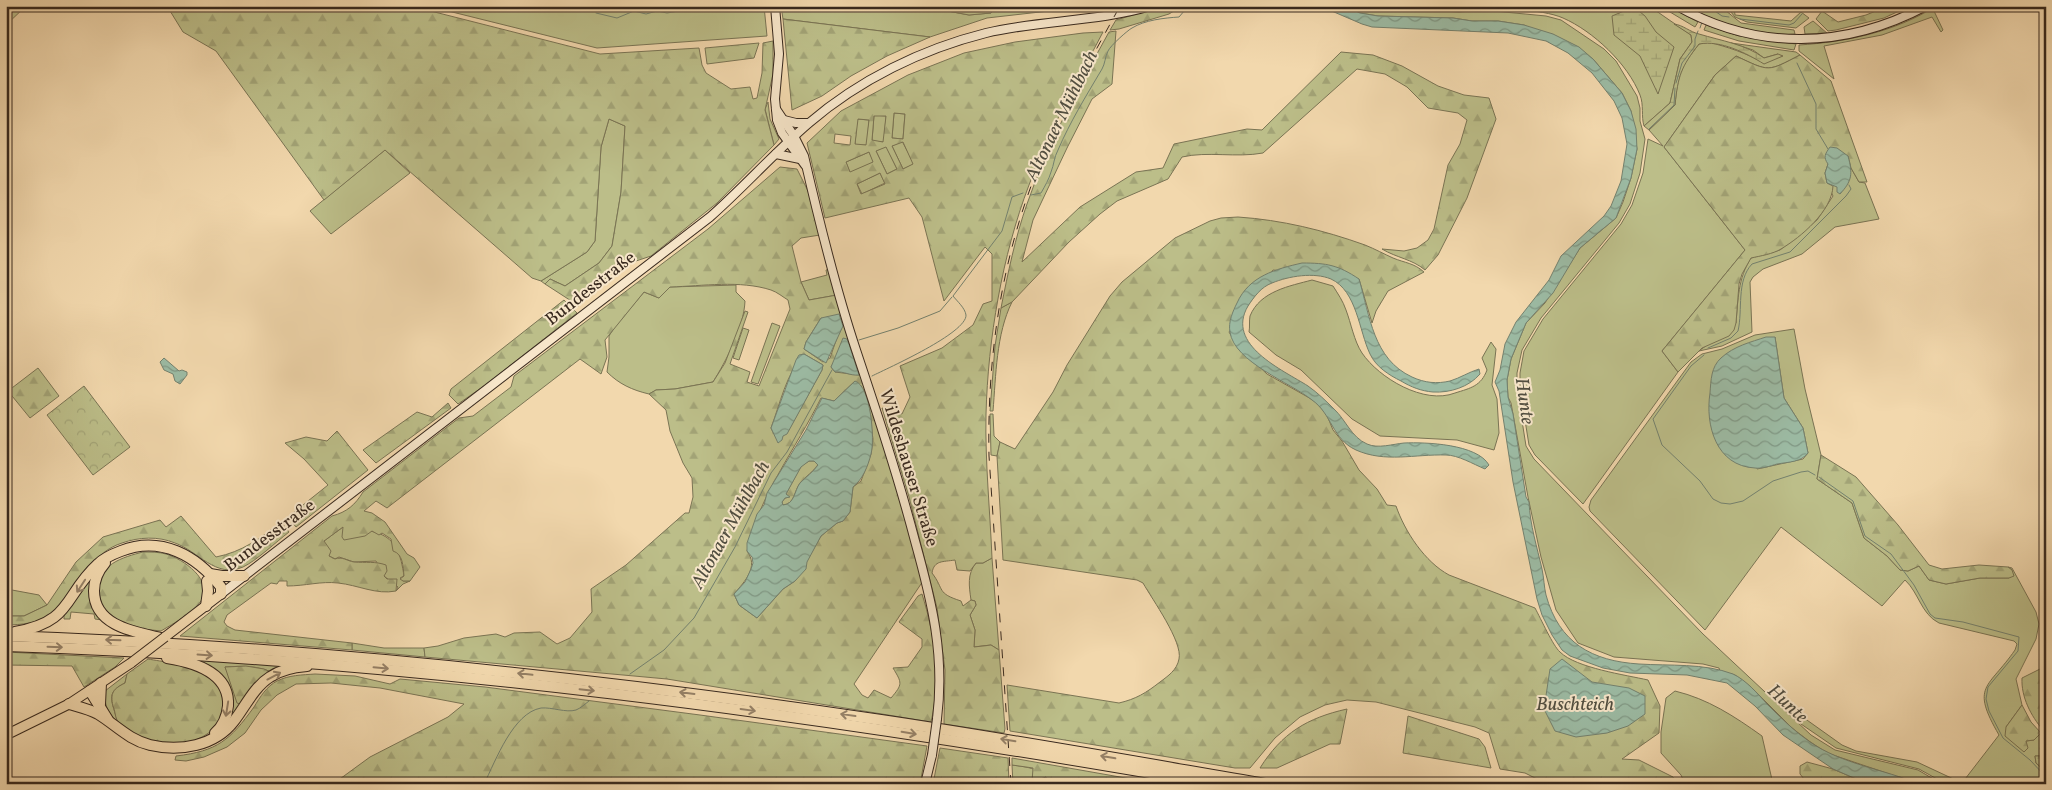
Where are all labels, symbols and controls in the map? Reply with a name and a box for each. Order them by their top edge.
water label: Altonaer Mühlbach [1019,46,1105,187]
street label: Bundesstraße [541,246,641,332]
water label: Hunte [1508,376,1540,426]
street label: Wildeshauser Straße [872,386,944,550]
water label: Altonaer Mühlbach [685,456,777,594]
street label: Bundesstraße [219,493,321,579]
one-way arrow [75,578,85,592]
one-way arrow [105,635,121,645]
one-way arrow [47,643,63,652]
one-way arrow [197,650,213,659]
one-way arrow [373,663,389,673]
one-way arrow [518,669,534,679]
one-way arrow [267,671,282,681]
water label: Hunte [1761,678,1813,730]
one-way arrow [579,685,595,695]
one-way arrow [679,688,695,698]
water label: Buschteich [1536,692,1614,718]
one-way arrow [222,701,232,717]
one-way arrow [740,706,756,716]
one-way arrow [840,710,856,720]
one-way arrow [901,729,917,739]
one-way arrow [1001,735,1017,745]
one-way arrow [1100,751,1116,761]

